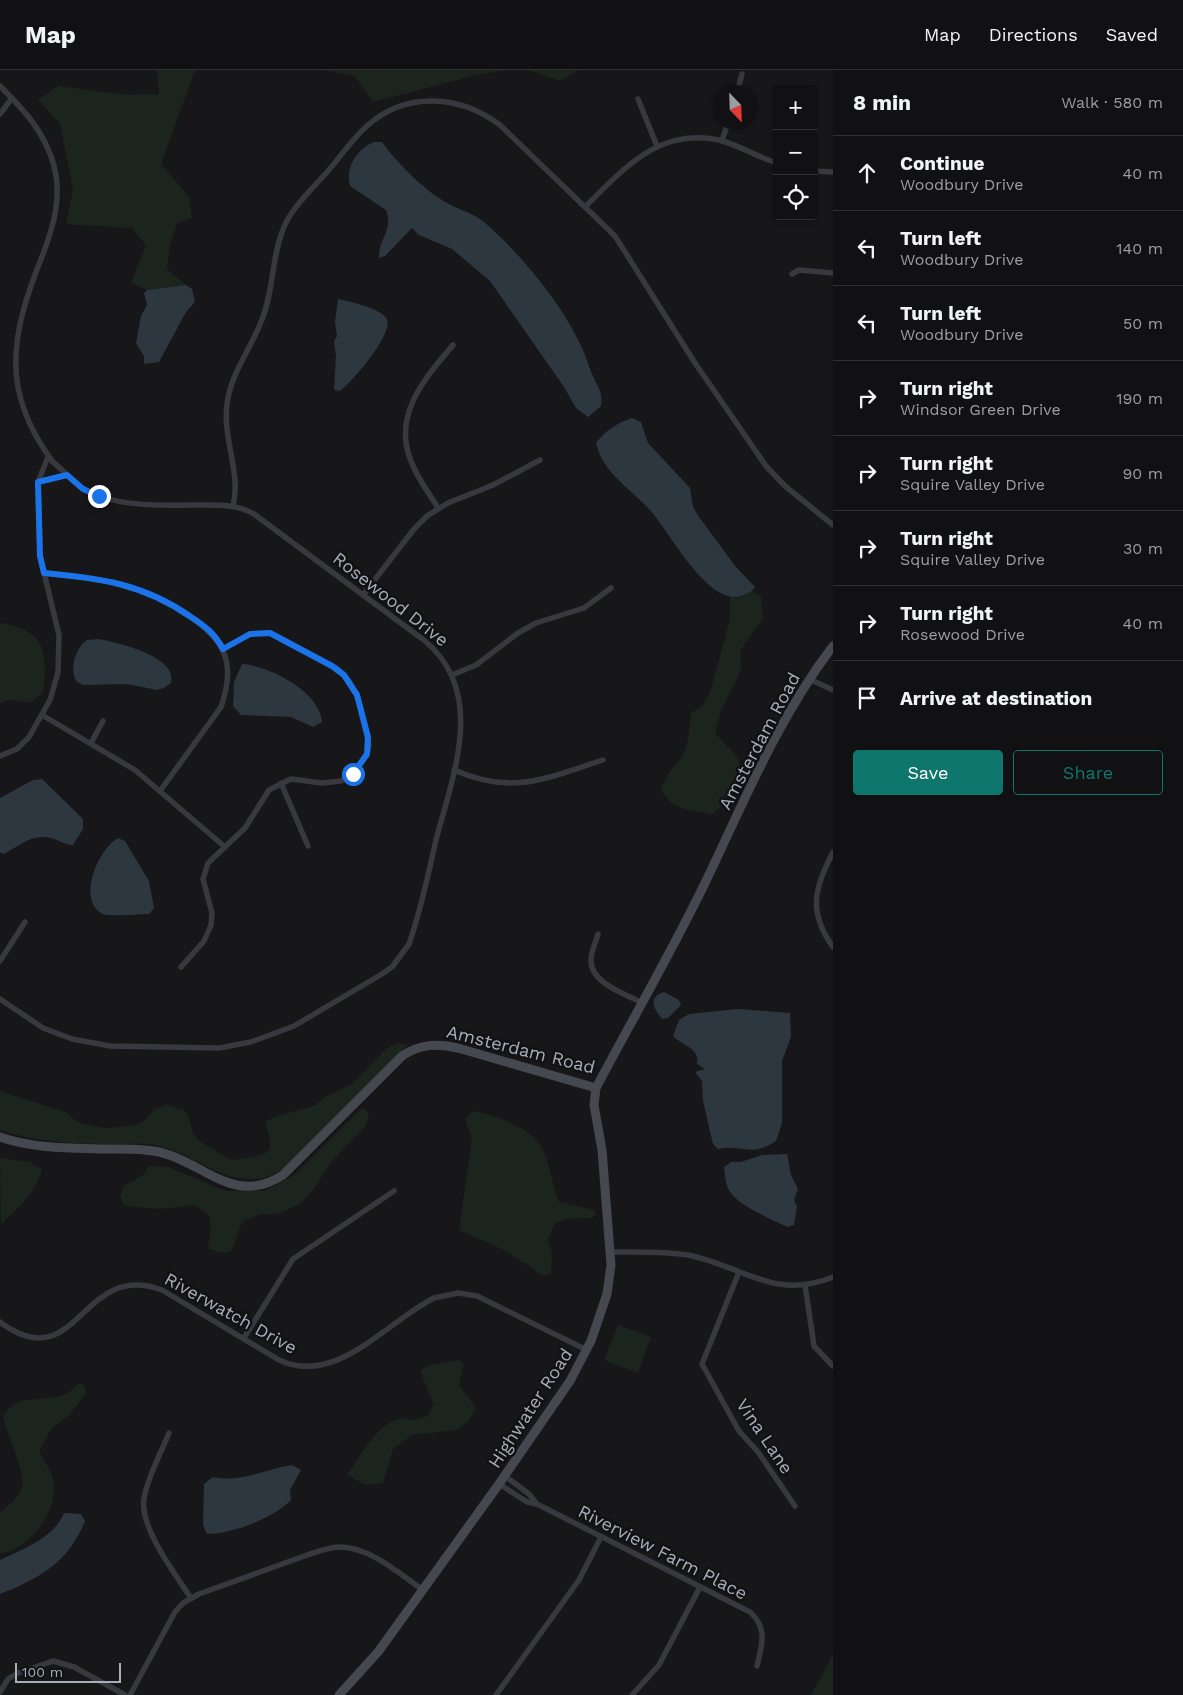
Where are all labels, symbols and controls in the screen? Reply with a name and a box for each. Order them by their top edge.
text: Map [25,21,76,49]
text: Map [924,24,961,45]
text: Directions [989,24,1078,45]
text: Saved [1106,24,1158,45]
north arrow [713,85,758,130]
map controls [773,85,818,220]
button: + [773,85,818,130]
text: 8 min [853,90,911,115]
text: Walk · 580 m [1061,93,1163,112]
button: − [773,130,818,175]
text: Continue [900,152,984,175]
icon: ahead [853,159,881,187]
text: 40 m [1123,164,1163,183]
button: locate [773,175,818,220]
text: Woodbury Drive [900,175,1024,194]
text: Turn left [900,227,981,250]
icon: left [853,234,881,262]
text: 140 m [1116,239,1163,258]
text: Woodbury Drive [900,250,1024,269]
text: Turn left [900,302,981,325]
icon: left [853,309,881,337]
text: 50 m [1123,314,1163,333]
text: Woodbury Drive [900,325,1024,344]
text: Turn right [900,377,993,400]
icon: right [853,384,881,412]
text: 190 m [1116,389,1163,408]
text: Windsor Green Drive [900,400,1061,419]
text: Turn right [900,452,993,475]
icon: right [853,459,881,487]
text: 90 m [1122,464,1163,483]
text: Squire Valley Drive [900,475,1045,494]
route end [88,485,111,508]
text: Turn right [900,527,993,550]
icon: right [853,534,881,562]
text: 30 m [1123,539,1163,558]
street label: Rosewood Drive [329,547,453,651]
text: Squire Valley Drive [900,550,1045,569]
text: Turn right [900,602,993,625]
icon: right [853,609,881,637]
text: 40 m [1123,614,1163,633]
text: Rosewood Drive [900,625,1025,644]
street label: Amsterdam Road [714,669,804,813]
icon: arrive [853,684,881,712]
text: Arrive at destination [900,687,1092,710]
button: Save [853,750,1003,795]
button: Share [1013,750,1163,795]
route start [342,763,365,786]
street label: Amsterdam Road [445,1020,597,1078]
street label: Riverwatch Drive [161,1268,301,1358]
street label: Highwater Road [484,1344,576,1472]
street label: Vina Lane [732,1394,798,1478]
street label: Riverview Farm Place [575,1500,751,1604]
scale bar [15,1660,121,1683]
text: 100 m [22,1664,63,1680]

